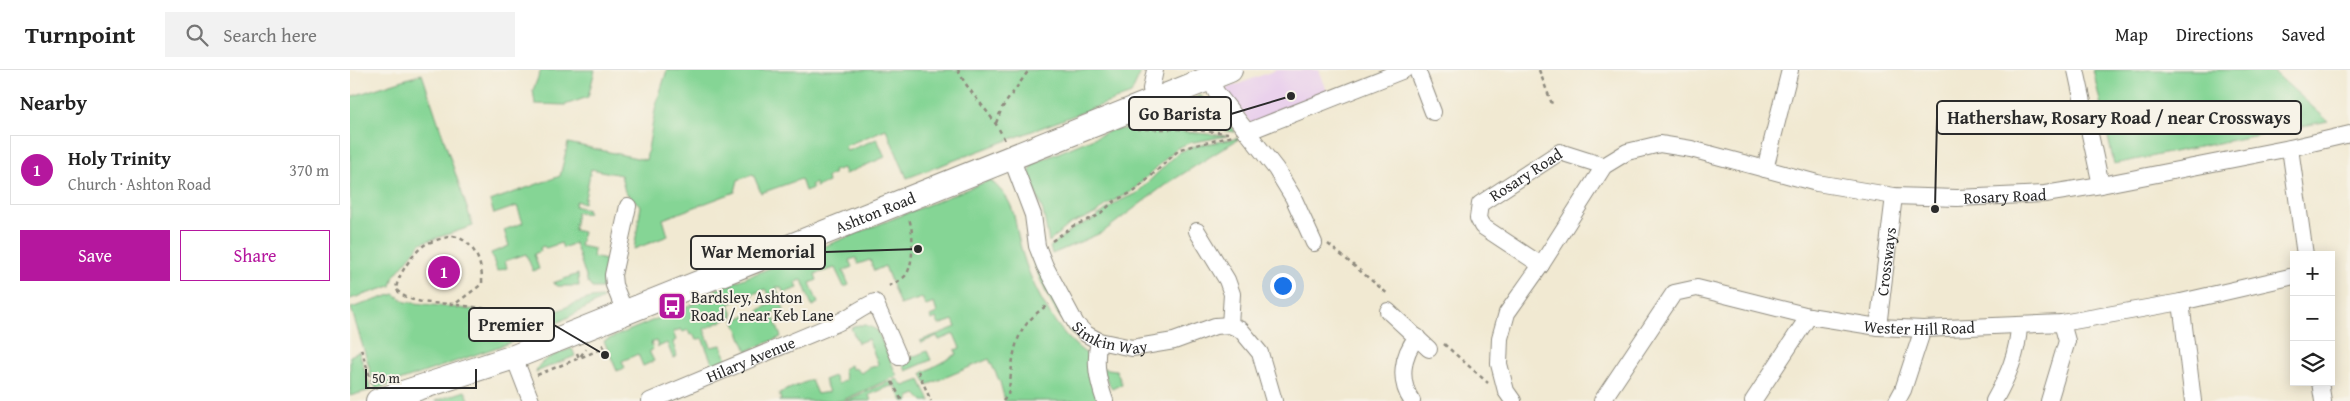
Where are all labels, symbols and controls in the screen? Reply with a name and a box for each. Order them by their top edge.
search box [165,12,515,57]
text: Turnpoint [25,17,135,52]
icon: search [183,21,211,49]
text: Search here [223,21,317,49]
text: Map [2115,21,2148,48]
text: Directions [2176,21,2253,48]
text: Saved [2281,21,2325,48]
text: Nearby [20,87,87,118]
callout: Go Barista [1129,97,1231,130]
text: Go Barista [1139,100,1222,127]
callout: Hathershaw, Rosary Road / near Crossways [1937,101,2301,134]
text: Hathershaw, Rosary Road / near Crossways [1947,104,2291,131]
street label: Rosary Road [1484,142,1567,207]
text: Holy Trinity [68,144,171,172]
text: 1 [33,158,41,182]
text: 370 m [289,158,329,182]
text: Church · Ashton Road [68,172,211,196]
street label: Rosary Road [1963,182,2047,210]
street label: Ashton Road [831,185,919,239]
street label: Crossways [1870,226,1902,297]
button: Save [20,230,170,281]
button: Share [180,230,330,281]
callout: War Memorial [691,236,825,269]
text: War Memorial [701,238,815,265]
map controls [2290,251,2335,386]
button: + [2290,251,2335,296]
pin: 1 [428,253,460,291]
your location [1270,273,1296,299]
place label: Bardsley, Ashton Road / near Keb Lane [691,285,834,327]
bus stop icon: Bardsley, Ashton Road / near Keb Lane [657,291,687,321]
button: − [2290,296,2335,341]
callout: Premier [469,308,554,341]
text: Premier [478,311,544,338]
street label: Wester Hill Road [1862,313,1976,341]
street label: Simkin Way [1067,315,1149,360]
street label: Hilary Avenue [702,330,799,388]
button: layers [2290,341,2335,386]
scale bar [365,366,478,389]
text: 50 m [372,368,400,388]

